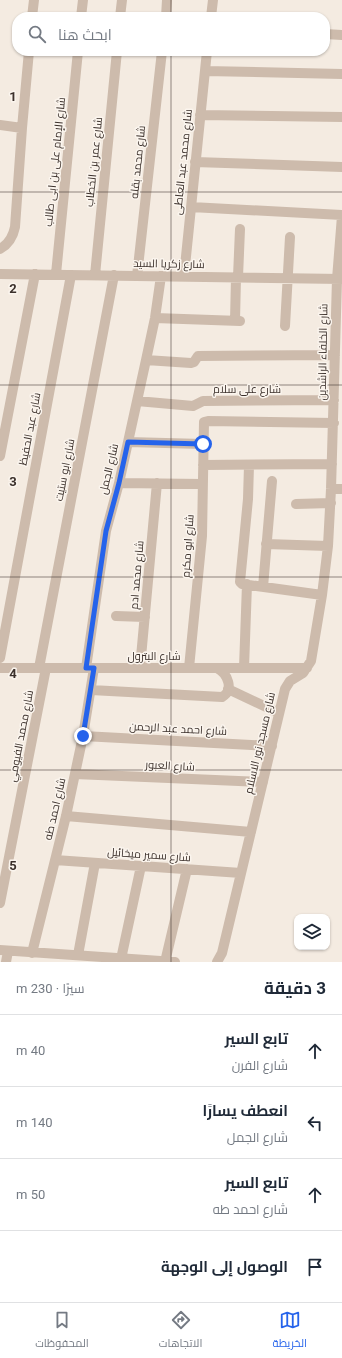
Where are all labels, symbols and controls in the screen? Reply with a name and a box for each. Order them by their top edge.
search box [12,12,330,56]
icon: search [26,23,48,45]
text: ابحث هنا [58,26,112,44]
text: 1 [9,89,17,104]
street label: شارع الإمام على بن ابى طالب [42,97,69,227]
street label: شارع محمد عبد العاطى [171,108,196,216]
street label: شارع عمر بن الخطاب [83,116,106,208]
street label: شارع محمد بقله [128,125,149,199]
street label: شارع زكريا السيد [133,257,205,272]
text: 2 [9,281,17,296]
street label: شارع الخلفاء الراشدين [316,303,331,401]
street label: شارع على سلام [213,383,281,397]
street label: شارع عبد الحفيظ [17,391,44,467]
route start [194,435,212,453]
street label: شارع ابو ستيت [53,438,78,503]
street label: شارع الجمل [97,442,122,496]
text: 3 [9,474,17,489]
street label: شارع ابو مكرم [179,514,198,578]
street label: شارع محمد ادم [128,540,147,610]
street label: شارع البترول [127,650,181,664]
text: 4 [9,666,17,681]
street label: شارع محمد الفيومي [6,689,38,783]
street label: شارع مسجد نور الاسلام [242,691,279,795]
street label: شارع احمد عبد الرحمن [129,720,227,739]
route end [74,727,92,745]
street label: شارع العبور [144,758,195,775]
street label: شارع احمد طه [42,777,69,842]
street label: شارع سمير ميخائيل [107,846,191,865]
text: 5 [9,858,17,873]
map controls [294,914,330,950]
button: layers [294,914,330,950]
text: 3 دقيقة [264,978,326,998]
text: سيرًا · 230 m [16,981,84,996]
text: تابع السير [225,1030,288,1048]
icon: ahead [304,1040,326,1062]
text: 40 m [16,1043,45,1058]
text: شارع الفرن [232,1058,288,1073]
text: انعطف يسارًا [202,1102,288,1120]
icon: left [304,1112,326,1134]
text: 140 m [16,1115,53,1130]
text: شارع الجمل [227,1130,288,1145]
text: تابع السير [225,1174,288,1192]
icon: ahead [304,1184,326,1206]
text: 50 m [16,1187,45,1202]
text: شارع احمد طه [213,1202,288,1217]
icon: arrive [304,1256,326,1278]
text: الوصول إلى الوجهة [161,1258,288,1276]
tab: المحفوظات [35,1309,89,1353]
tab: الاتجاهات [159,1309,202,1353]
tab: الخريطة [273,1309,307,1353]

